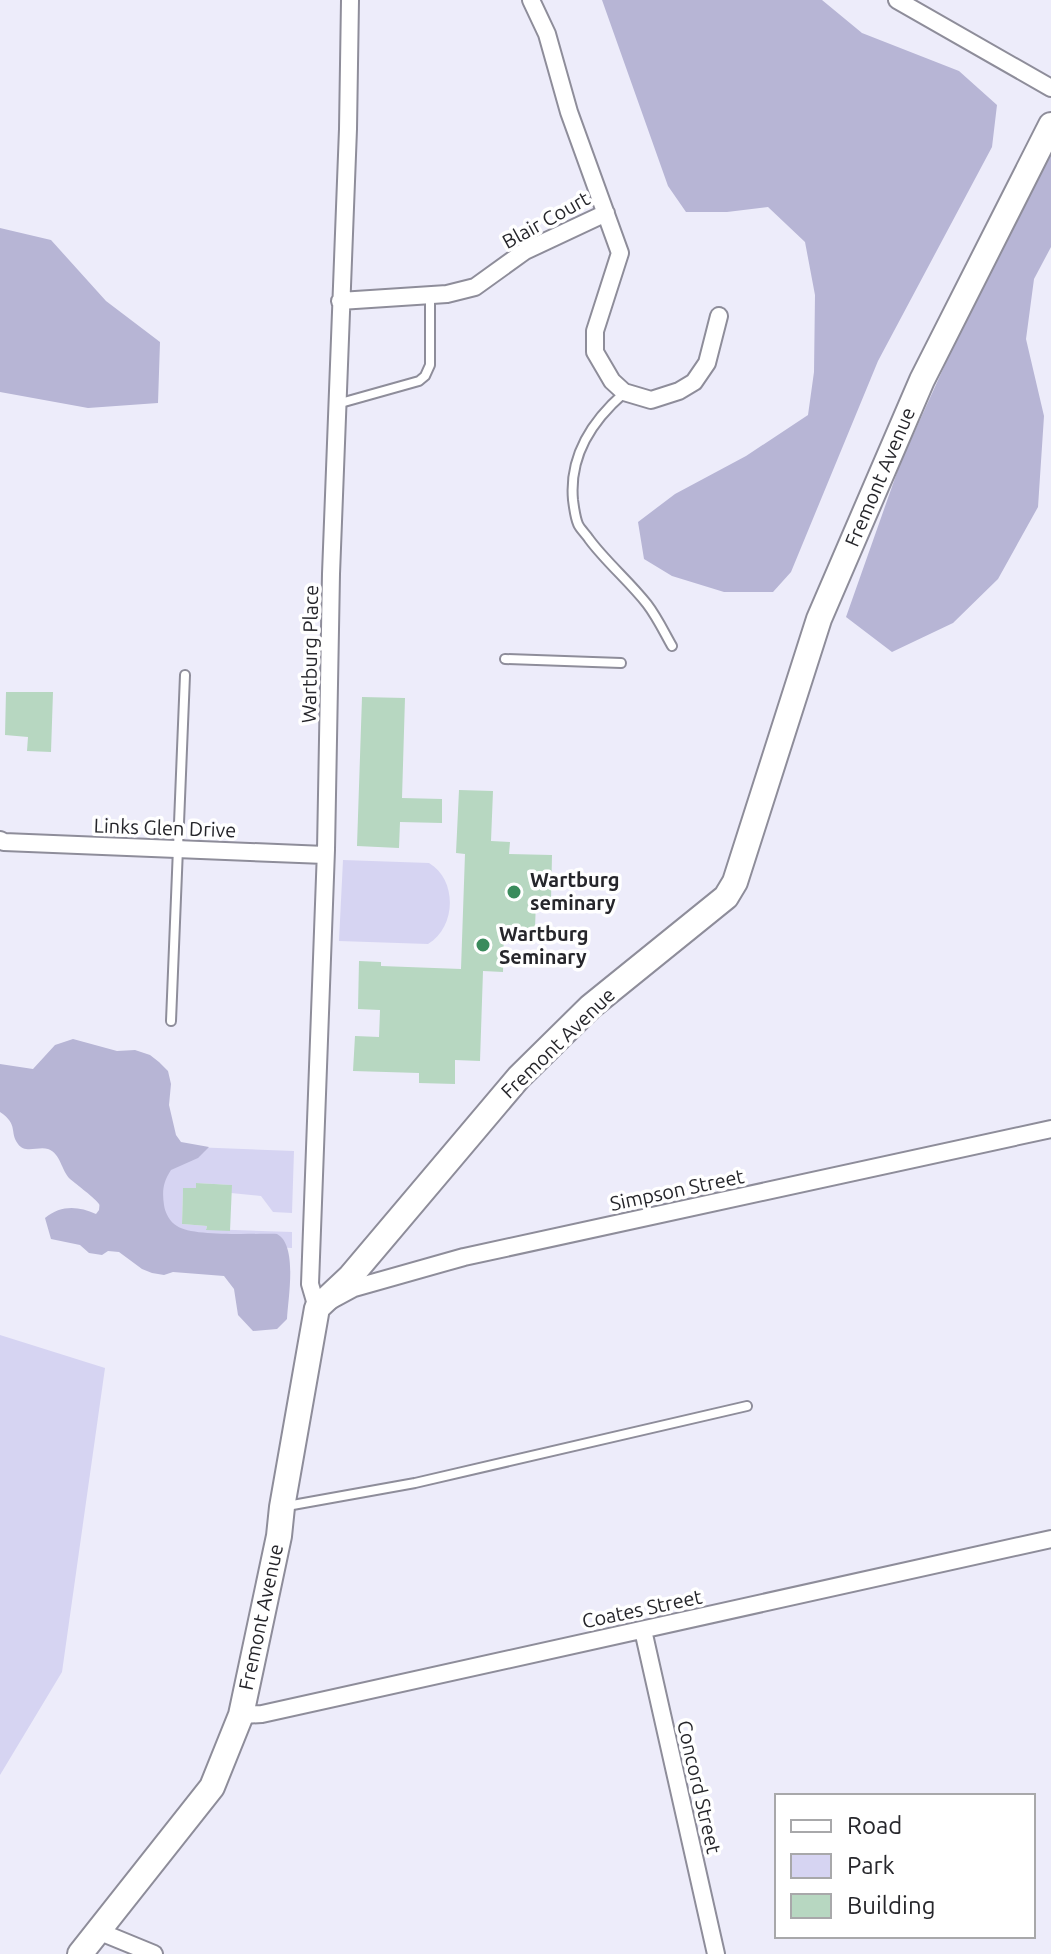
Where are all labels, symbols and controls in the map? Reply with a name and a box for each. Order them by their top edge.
street label: Blair Court [498,186,593,253]
street label: Fremont Avenue [840,404,919,550]
street label: Wartburg Place [297,585,322,723]
street label: Links Glen Drive [93,814,237,841]
place label: Wartburg seminary [530,868,620,914]
marker: Wartburg seminary [505,883,523,901]
place label: Wartburg Seminary [499,922,589,968]
marker: Wartburg Seminary [474,936,492,954]
street label: Fremont Avenue [496,983,619,1103]
street label: Simpson Street [608,1164,746,1215]
street label: Fremont Avenue [234,1542,287,1692]
street label: Coates Street [580,1585,704,1632]
street label: Concord Street [673,1718,726,1856]
legend [775,1794,1035,1938]
text: Road [847,1812,902,1839]
text: Park [847,1852,895,1879]
text: Building [847,1892,935,1919]

